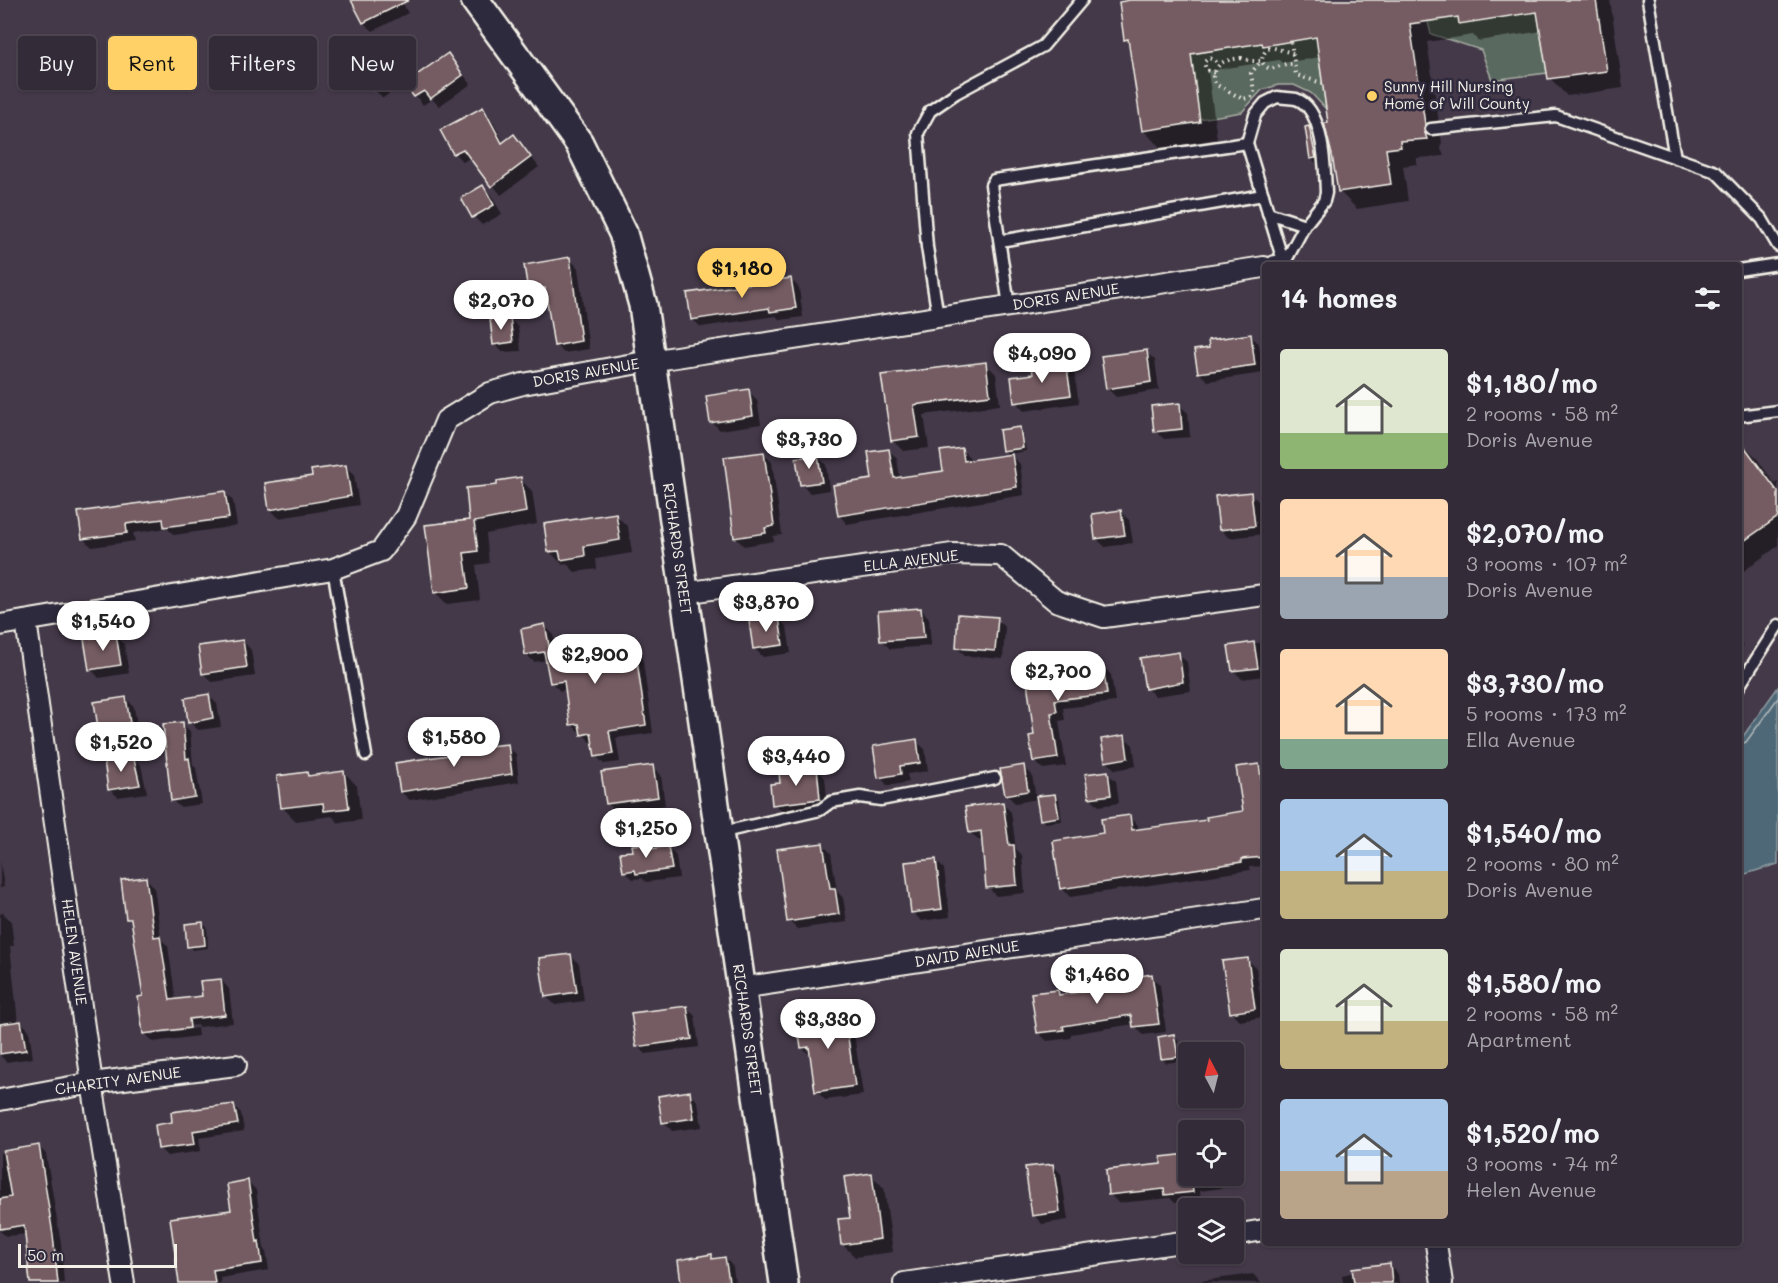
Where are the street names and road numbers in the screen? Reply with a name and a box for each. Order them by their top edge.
street label: DORIS AVENUE [1011,278,1121,314]
street label: DORIS AVENUE [531,353,641,391]
street label: RICHARDS STREET [659,482,697,616]
street label: ELLA AVENUE [862,544,960,576]
street label: HELEN AVENUE [58,897,92,1007]
street label: DAVID AVENUE [913,935,1021,971]
street label: RICHARDS STREET [729,963,767,1097]
street label: CHARITY AVENUE [54,1061,183,1099]

